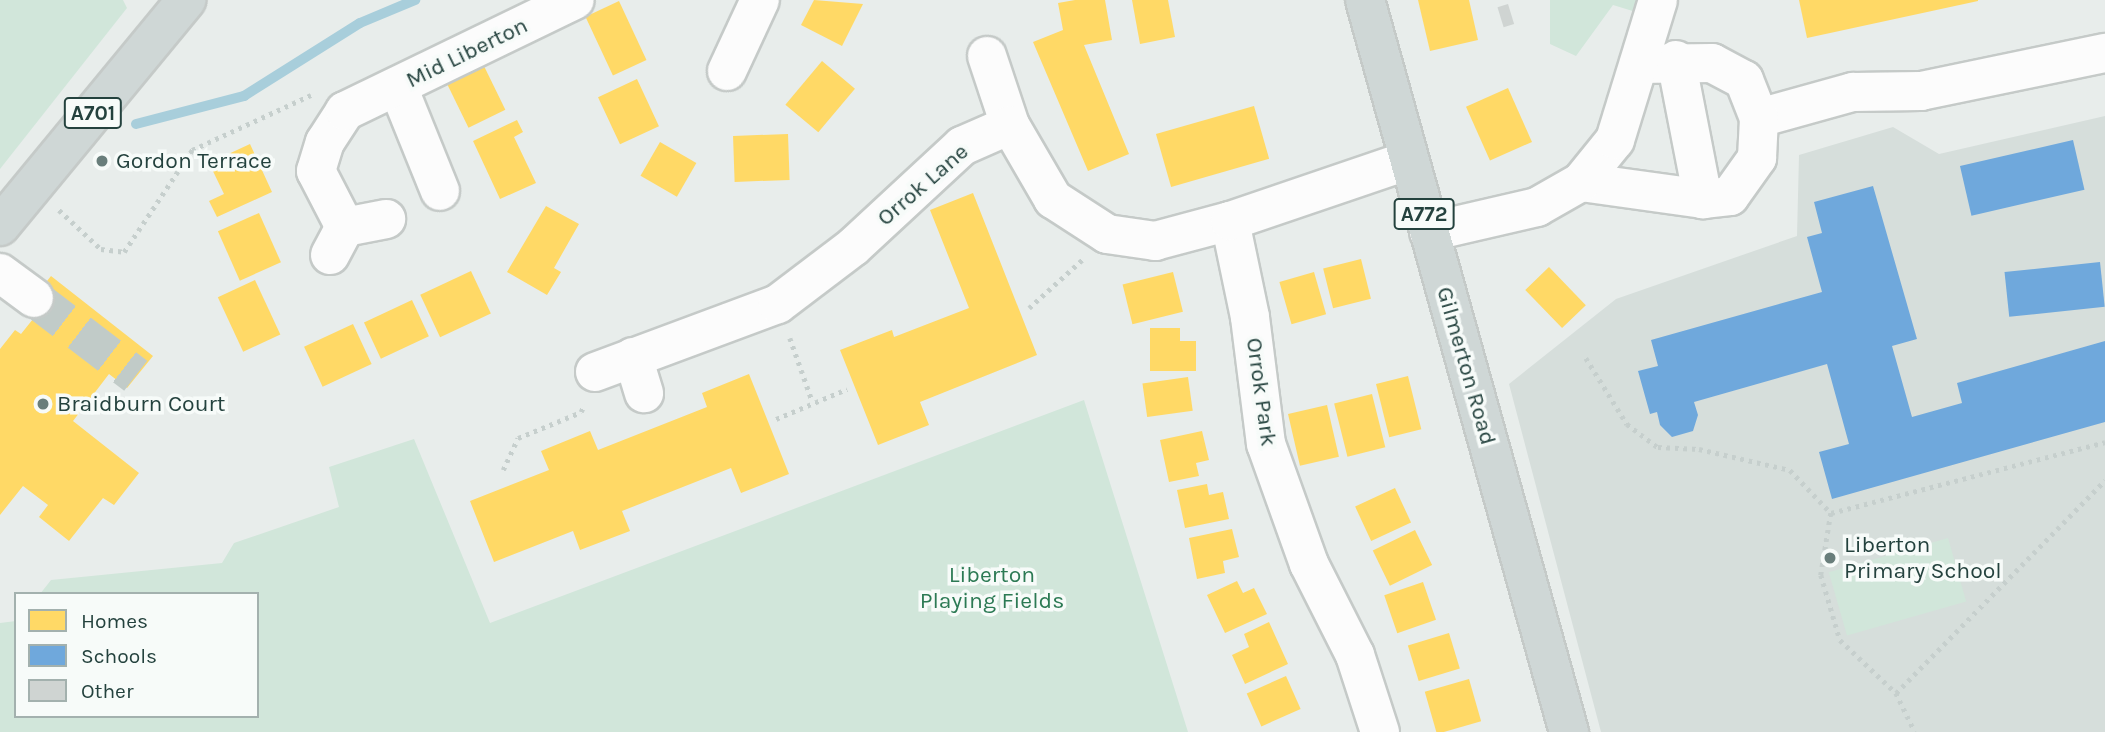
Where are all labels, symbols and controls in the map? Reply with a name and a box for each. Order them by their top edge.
street label: Mid Liberton [402,12,532,94]
road number: A701 [63,96,123,130]
street label: Orrok Lane [872,138,974,232]
place label: Gordon Terrace [116,147,272,175]
marker: Gordon Terrace [94,153,110,169]
road number: A772 [1392,196,1456,232]
street label: Gilmerton Road [1430,284,1502,448]
street label: Orrok Park [1240,336,1282,448]
place label: Braidburn Court [57,390,226,418]
marker: Braidburn Court [35,396,51,412]
place label: Liberton Primary School [1844,531,2002,585]
marker: Liberton Primary School [1822,550,1838,566]
park label: Liberton Playing Fields [920,561,1064,615]
legend [14,592,259,718]
text: Homes [81,609,148,633]
text: Schools [81,644,157,668]
text: Other [81,679,134,703]

